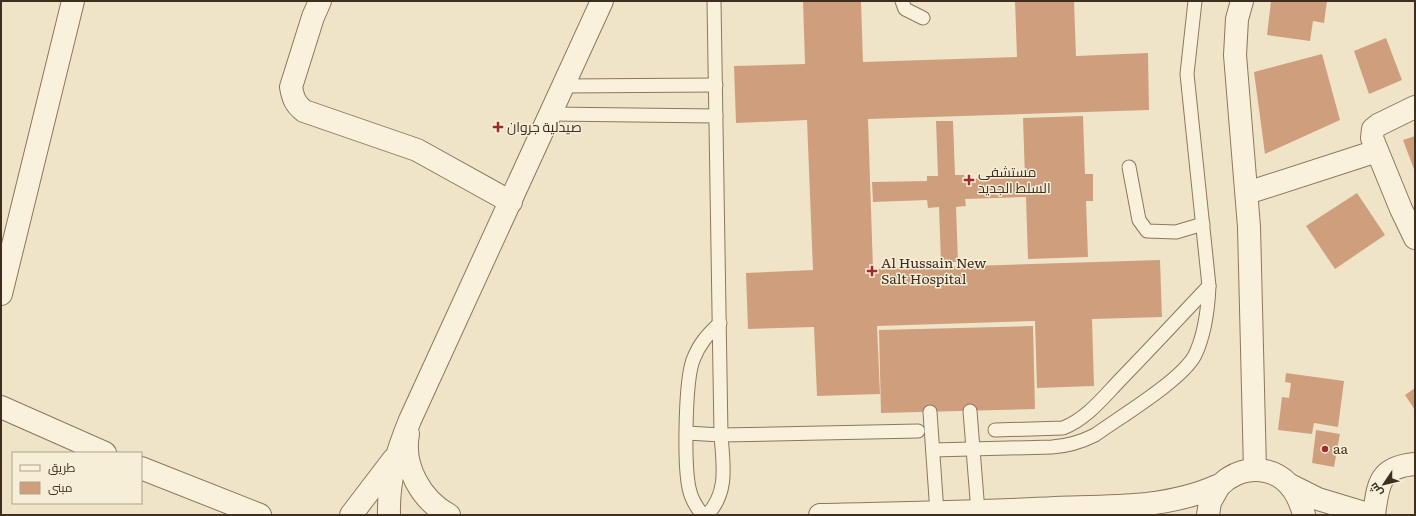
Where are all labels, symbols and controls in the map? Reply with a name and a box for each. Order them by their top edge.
place label: صيدلية جروان [507,116,582,136]
marker: صيدلية جروان [492,121,504,133]
place label: مستشفى السلط الجديد [978,161,1051,197]
marker: مستشفى السلط الجديد [963,174,975,186]
place label: Al Hussain New Salt Hospital [881,252,986,288]
marker: Al Hussain New Salt Hospital [866,265,878,277]
place label: aa [1333,438,1349,458]
marker: aa [1320,444,1330,454]
legend [12,452,142,504]
text: طريق [48,458,76,476]
north arrow [1364,464,1404,504]
text: مبنى [48,478,73,496]
text: ش [1364,480,1386,501]

